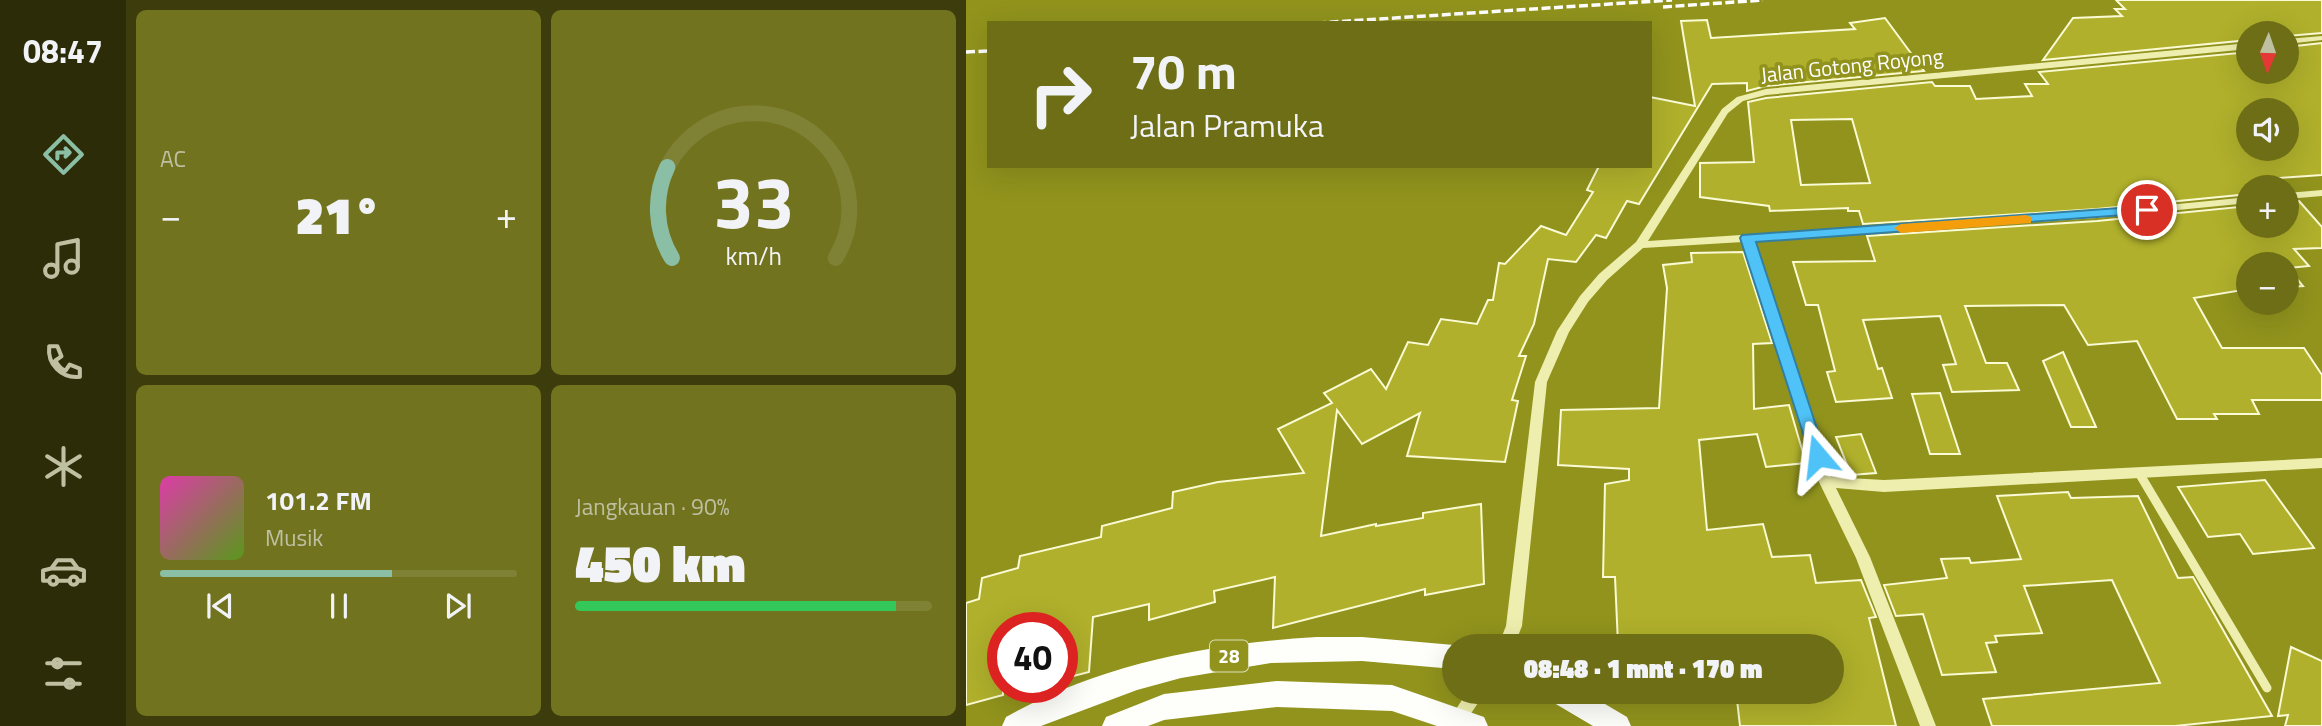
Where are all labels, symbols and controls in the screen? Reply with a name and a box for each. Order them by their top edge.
north arrow [2236,21,2300,84]
map controls [2236,21,2299,315]
text: 08:47 [23,27,103,75]
text: 70 m [1130,33,1237,108]
street label: Jalan Gotong Royong [1759,39,1945,91]
icon: right [1015,49,1106,140]
button: sound [2236,98,2299,161]
text: Jalan Pramuka [1130,101,1324,149]
icon: directions [39,130,88,179]
text: AC [160,141,186,176]
text: 33 [713,147,794,257]
text: 21° [296,175,381,254]
button: + [2236,175,2299,238]
pin [2117,180,2177,240]
text: − [160,186,181,244]
text: + [496,186,517,244]
icon: arrive [2128,191,2166,229]
icon: music [39,234,88,283]
text: km/h [725,237,782,275]
button: − [2236,252,2299,315]
icon: phone [39,338,88,387]
position arrow [1781,419,1855,493]
icon: climate [39,442,88,491]
text: 101.2 FM [265,481,372,520]
text: Jangkauan · 90% [575,489,730,524]
text: Musik [265,520,323,555]
text: 450 km [575,523,746,602]
icon: car [39,546,88,595]
icon: previous [201,587,239,625]
icon: pause [320,587,358,625]
icon: next [439,587,477,625]
speed limit sign: 40 [987,612,1078,703]
road number: 28 [1210,640,1248,671]
icon: filters [39,649,88,698]
text: 08:48 · 1 mnt · 170 m [1524,649,1762,688]

